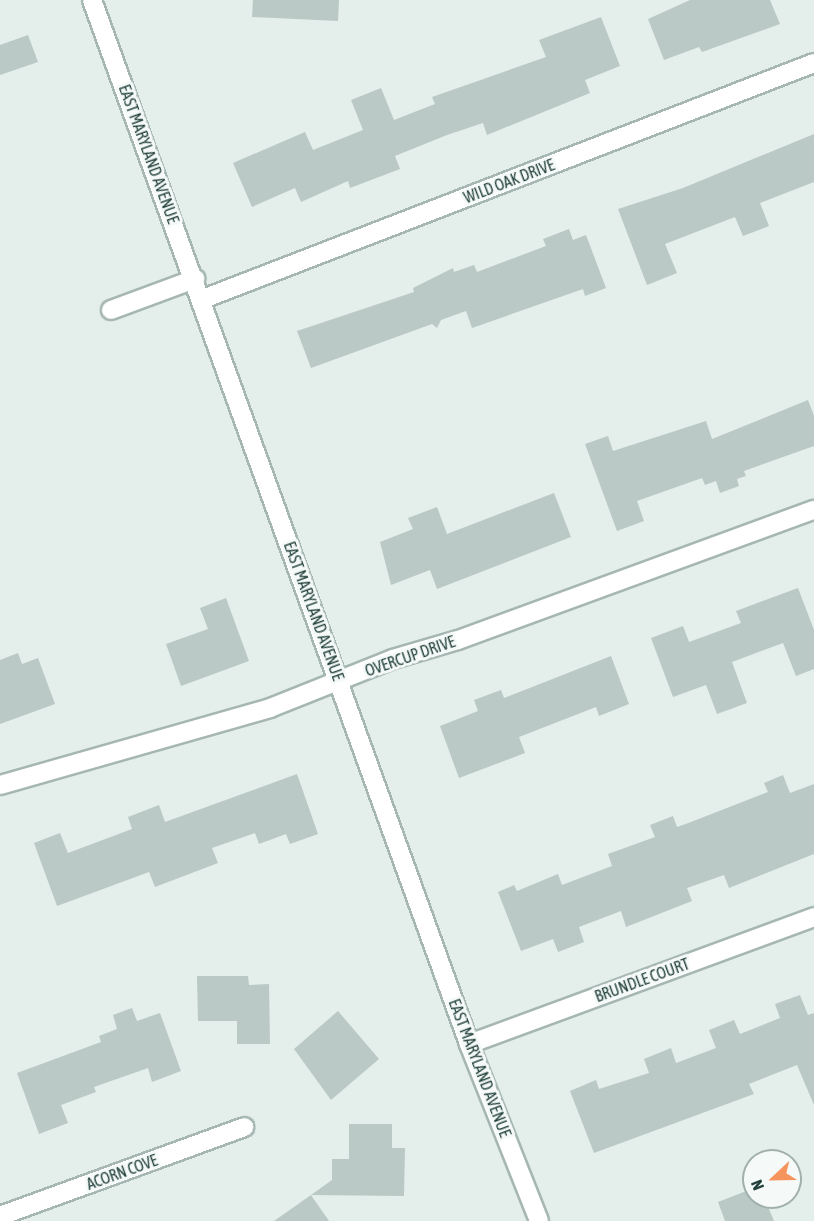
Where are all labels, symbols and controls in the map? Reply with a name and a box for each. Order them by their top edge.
street label: EAST MARYLAND AVENUE [115,82,183,226]
street label: WILD OAK DRIVE [461,155,557,207]
street label: EAST MARYLAND AVENUE [280,539,348,683]
street label: OVERCUP DRIVE [362,632,458,680]
street label: BRUNDLE COURT [592,954,692,1006]
street label: EAST MARYLAND AVENUE [445,996,515,1140]
north arrow [742,1149,802,1209]
street label: ACORN COVE [84,1150,160,1194]
text: N [747,1177,767,1193]

